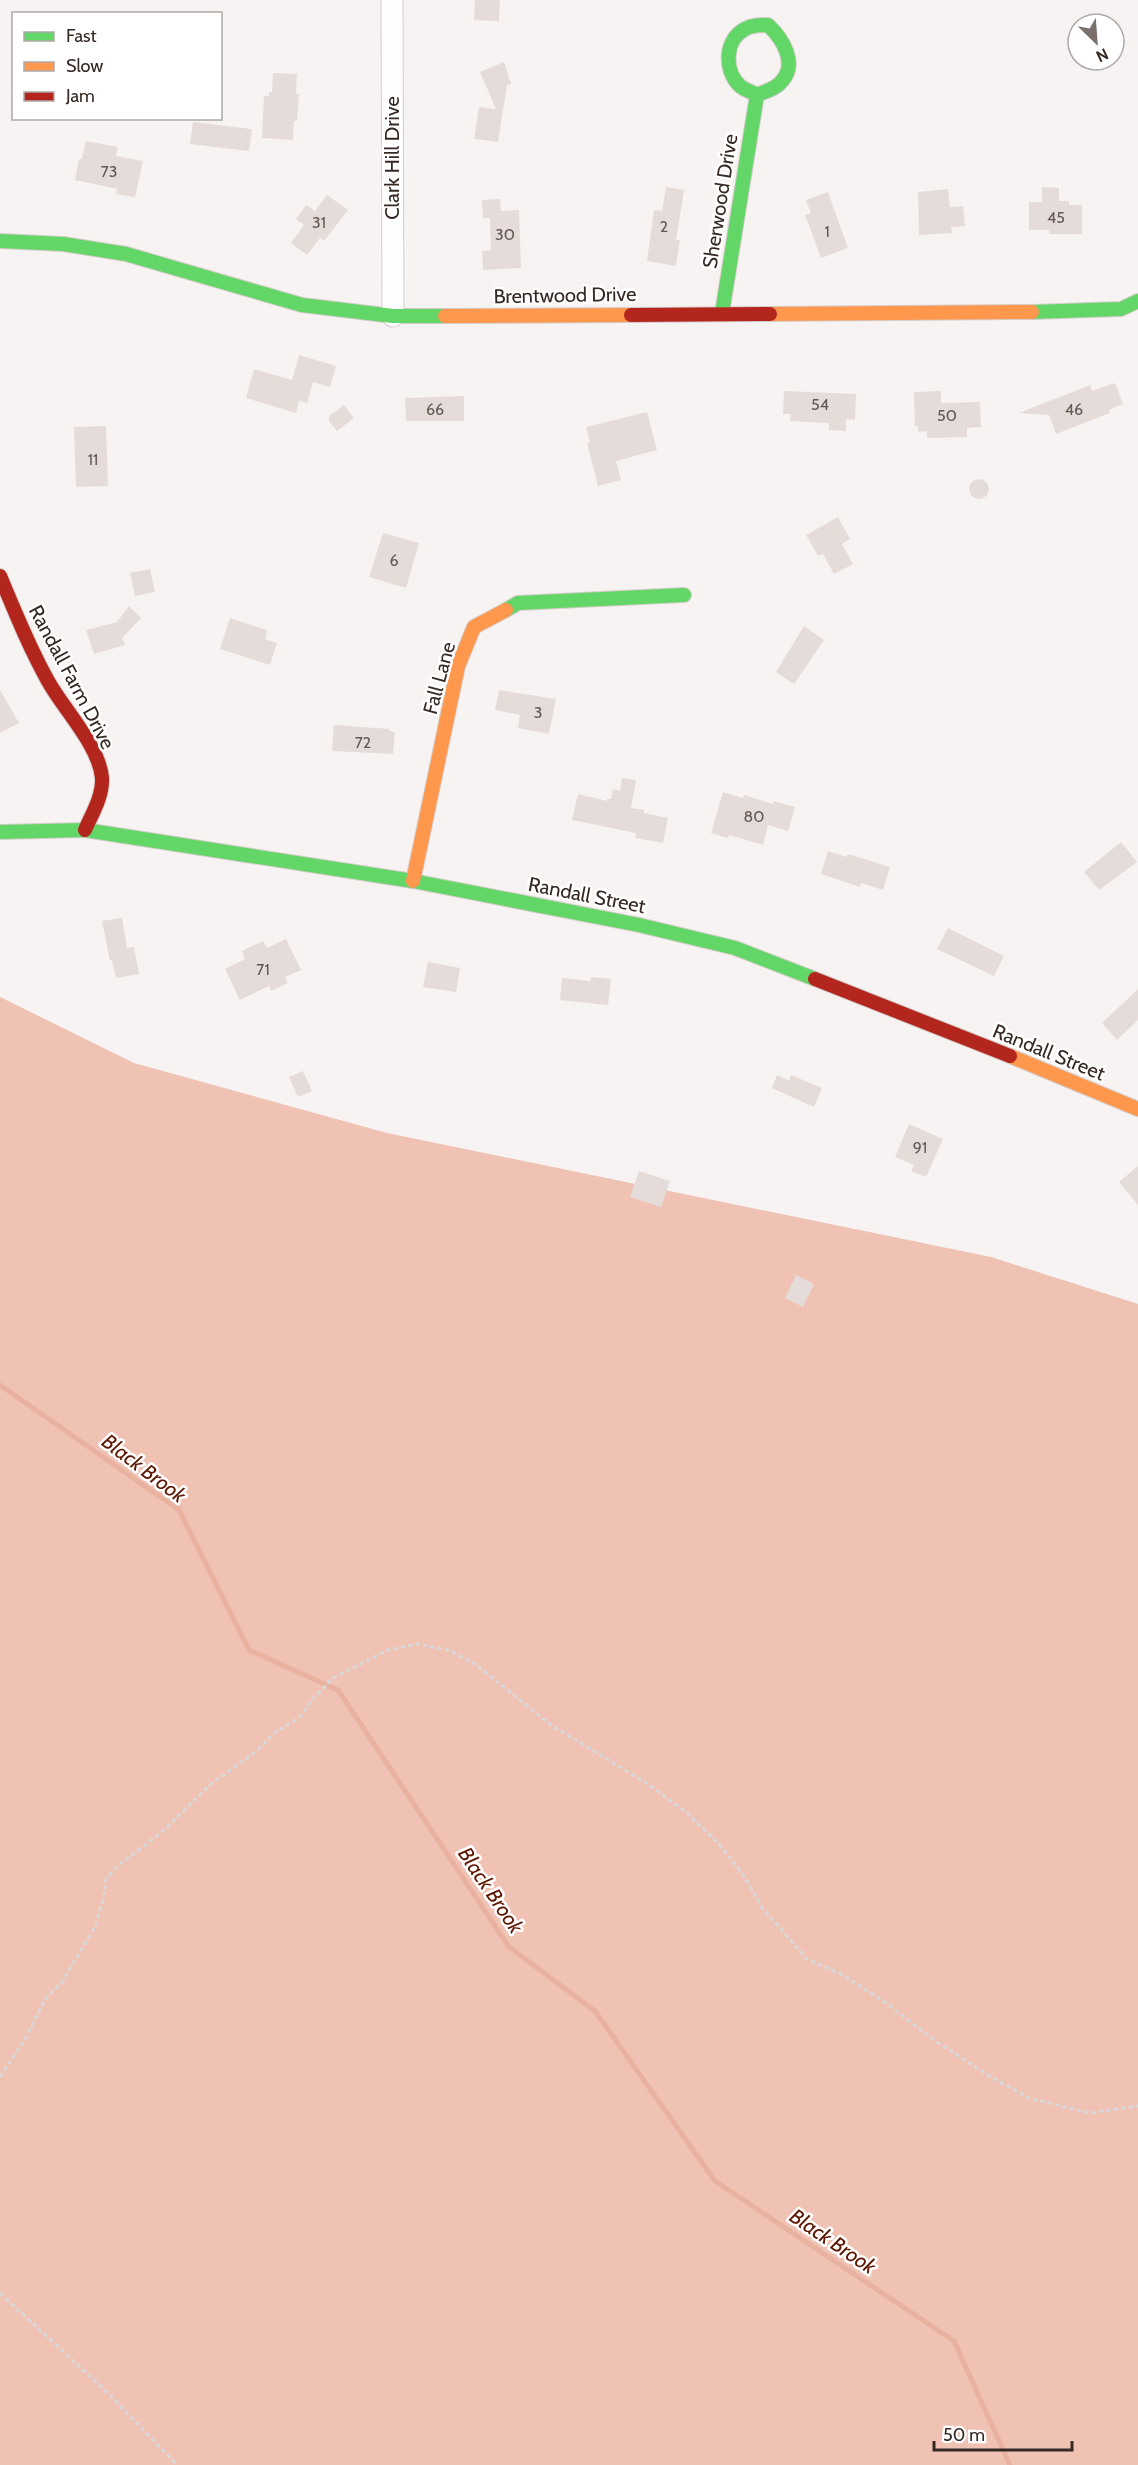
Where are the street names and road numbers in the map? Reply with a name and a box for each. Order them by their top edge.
street label: Clark Hill Drive [380,96,404,220]
street label: Sherwood Drive [698,132,742,270]
street label: Brentwood Drive [493,282,637,308]
street label: Randall Farm Drive [24,601,120,753]
street label: Fall Lane [418,639,460,717]
street label: Randall Street [526,872,648,918]
street label: Randall Street [989,1019,1109,1085]

